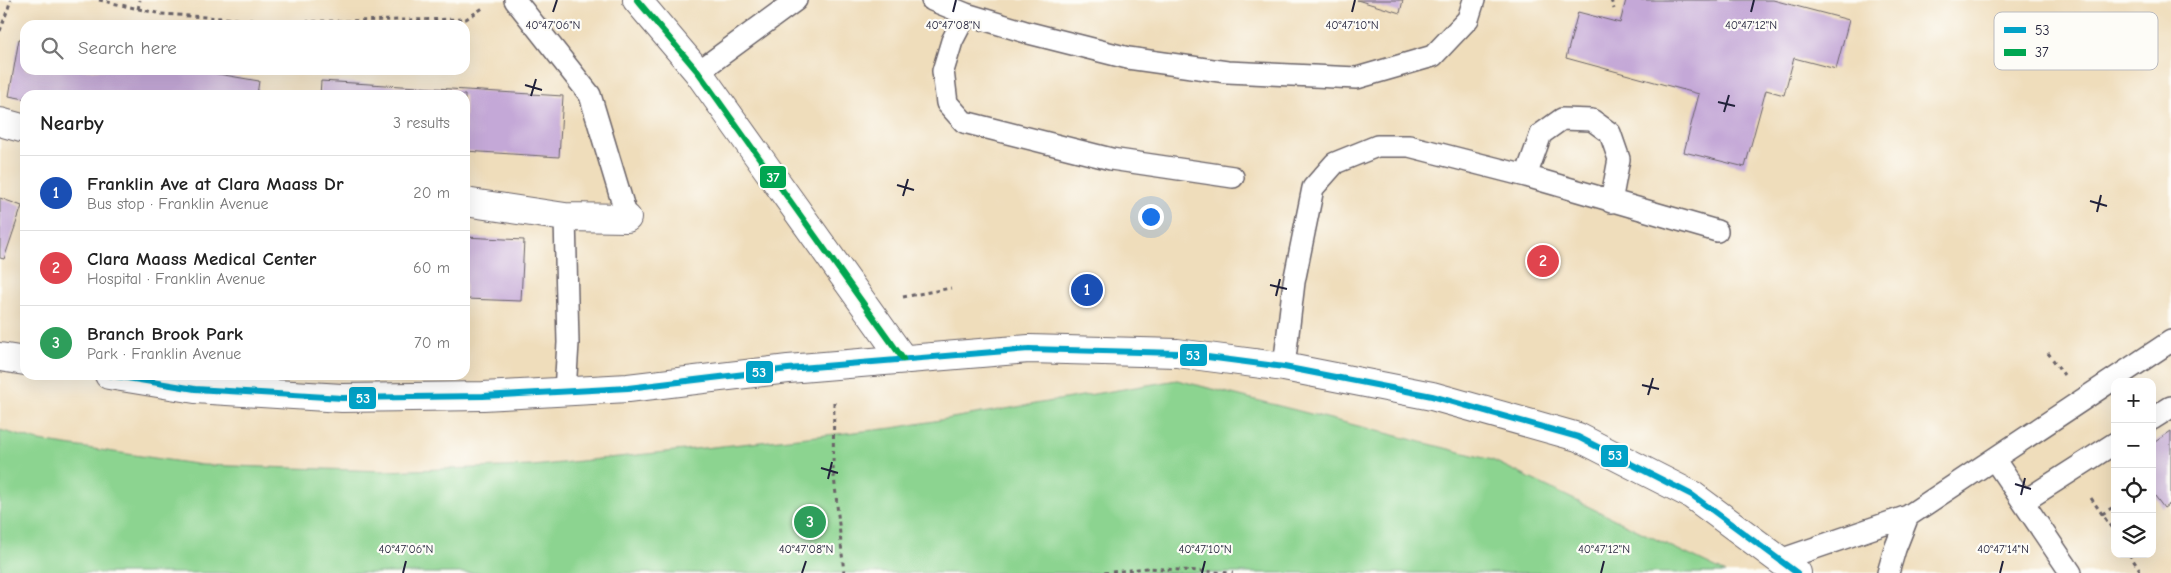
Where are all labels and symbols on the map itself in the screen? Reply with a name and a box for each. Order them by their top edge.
legend [1994,12,2158,70]
text: 40°47'06"N [526,18,580,32]
text: 40°47'08"N [926,18,980,32]
text: 40°47'10"N [1325,18,1379,32]
text: 40°47'12"N [1725,18,1777,32]
text: 53 [2035,22,2050,39]
text: 37 [2035,44,2049,61]
line badge: 37 [759,165,787,189]
text: 37 [766,169,780,186]
your location [1138,204,1164,230]
pin: 2 [1527,242,1559,280]
pin: 1 [1071,271,1103,309]
line badge: 53 [1179,343,1208,367]
text: 53 [1186,347,1200,364]
line badge: 53 [745,360,774,384]
text: 53 [752,364,766,381]
line badge: 53 [348,386,377,410]
text: 53 [356,390,370,407]
line badge: 53 [1600,444,1629,468]
text: 53 [1608,447,1622,464]
pin: 3 [794,503,826,541]
text: 40°47'06"N [379,542,433,556]
text: 40°47'08"N [779,542,833,556]
text: 40°47'10"N [1178,542,1232,556]
text: 40°47'12"N [1578,542,1630,556]
text: 40°47'14"N [1977,542,2029,556]

